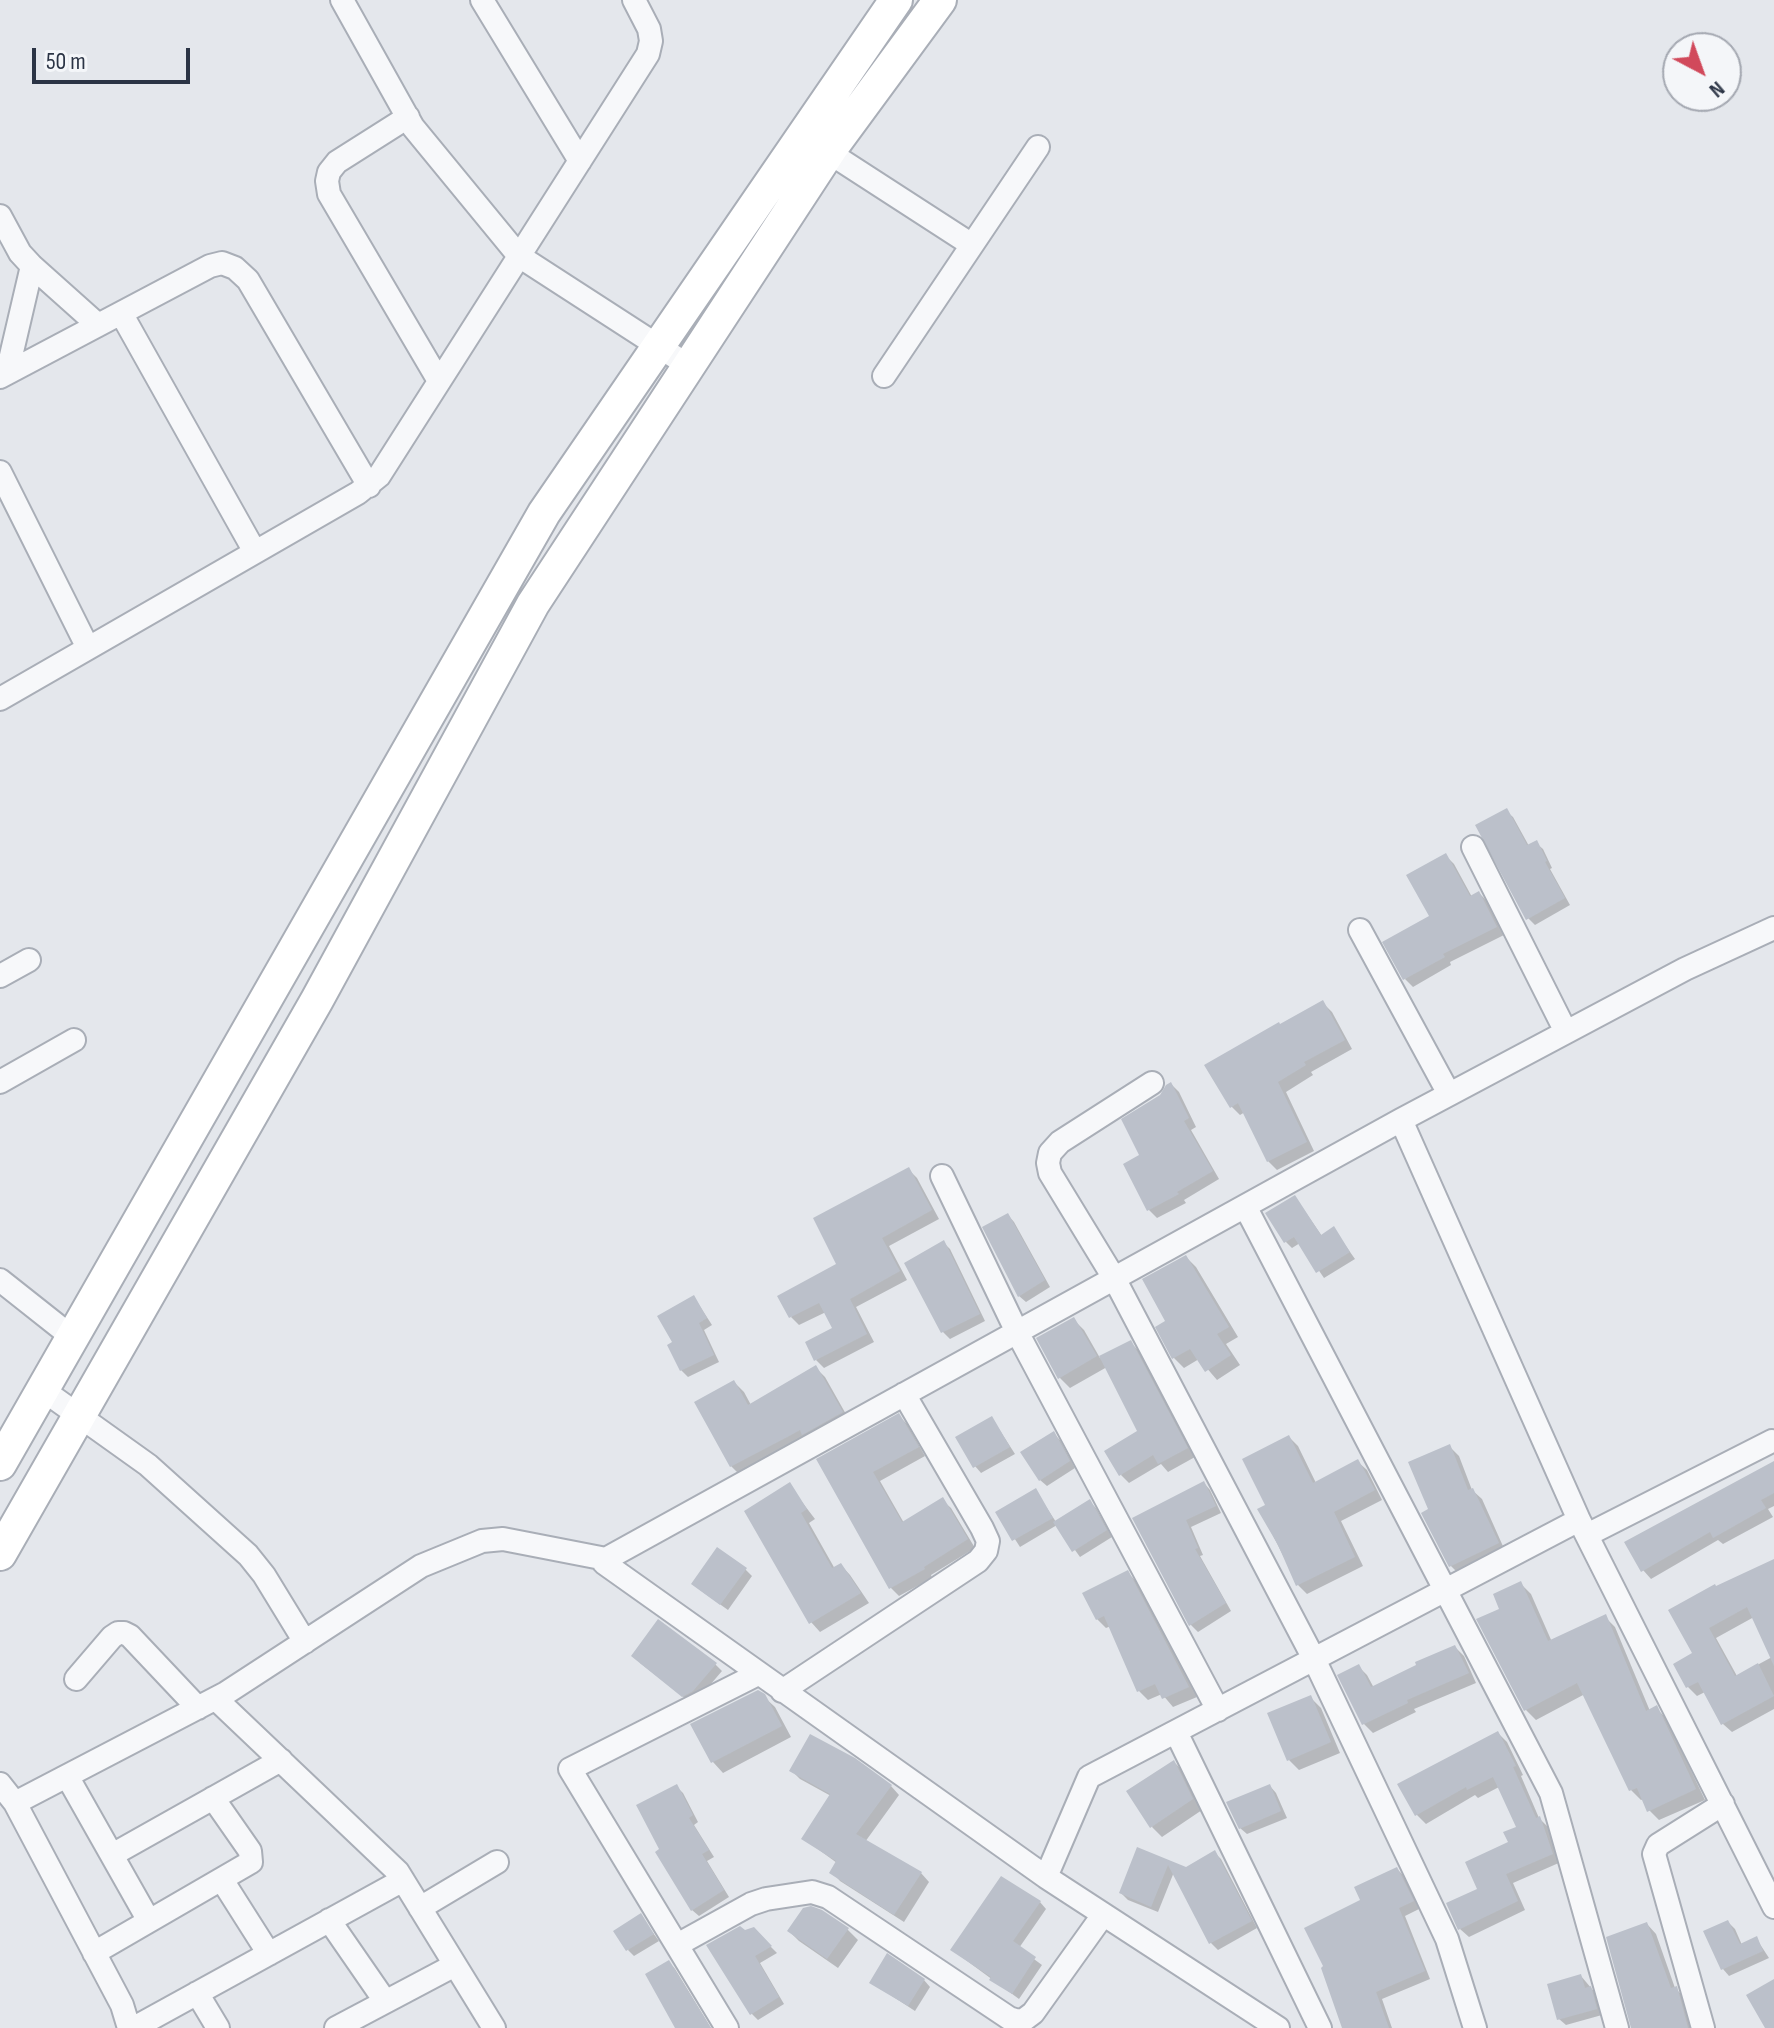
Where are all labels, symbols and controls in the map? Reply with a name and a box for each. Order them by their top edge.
scale bar [36,32,194,82]
north arrow [1662,32,1742,112]
text: 50 m [46,47,86,76]
text: N [1703,75,1730,103]

